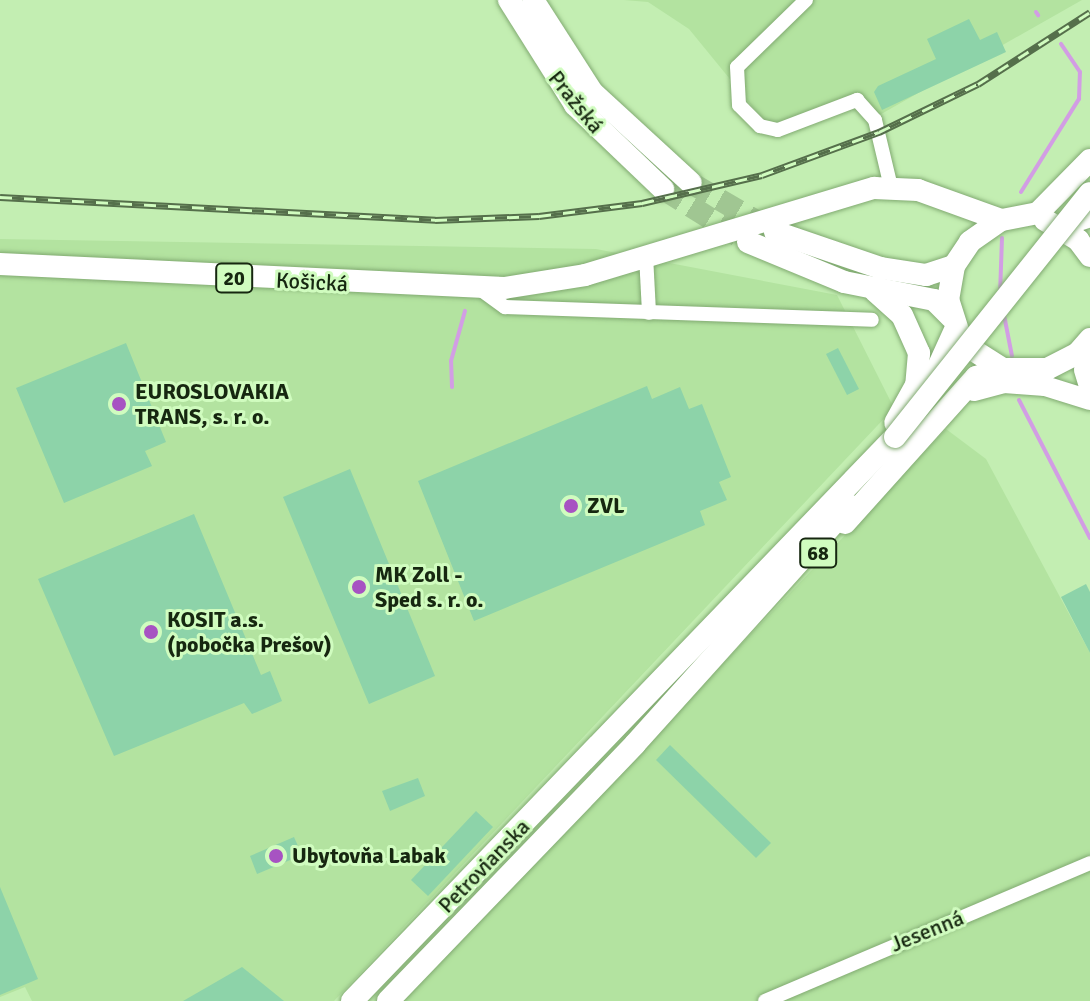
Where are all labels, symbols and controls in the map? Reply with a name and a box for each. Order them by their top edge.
street label: Pražská [543,65,609,139]
road number: 20 [214,262,254,294]
street label: Košická [275,267,349,297]
place label: EUROSLOVAKIA TRANS, s. r. o. [135,378,289,430]
marker: EUROSLOVAKIA TRANS, s. r. o. [110,395,128,413]
place label: ZVL [587,493,625,519]
marker: ZVL [562,497,580,515]
road number: 68 [798,537,838,569]
place label: MK Zoll - Sped s. r. o. [375,561,484,612]
marker: MK Zoll - Sped s. r. o. [350,578,368,596]
place label: KOSIT a.s. (pobočka Prešov) [167,606,332,658]
marker: KOSIT a.s. (pobočka Prešov) [142,623,160,641]
street label: Petrovianska [433,814,535,918]
place label: Ubytovňa Labak [292,843,446,869]
marker: Ubytovňa Labak [267,847,285,865]
street label: Jesenná [887,904,967,958]

